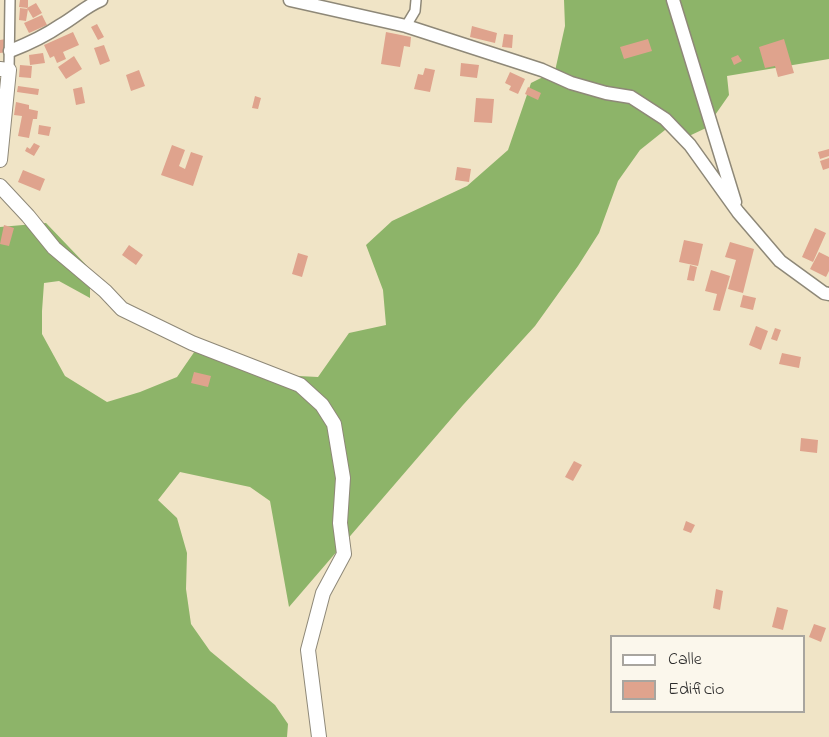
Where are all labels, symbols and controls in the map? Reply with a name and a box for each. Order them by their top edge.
legend [610,635,805,713]
text: Calle [668,647,702,673]
text: Edificio [668,677,724,703]

